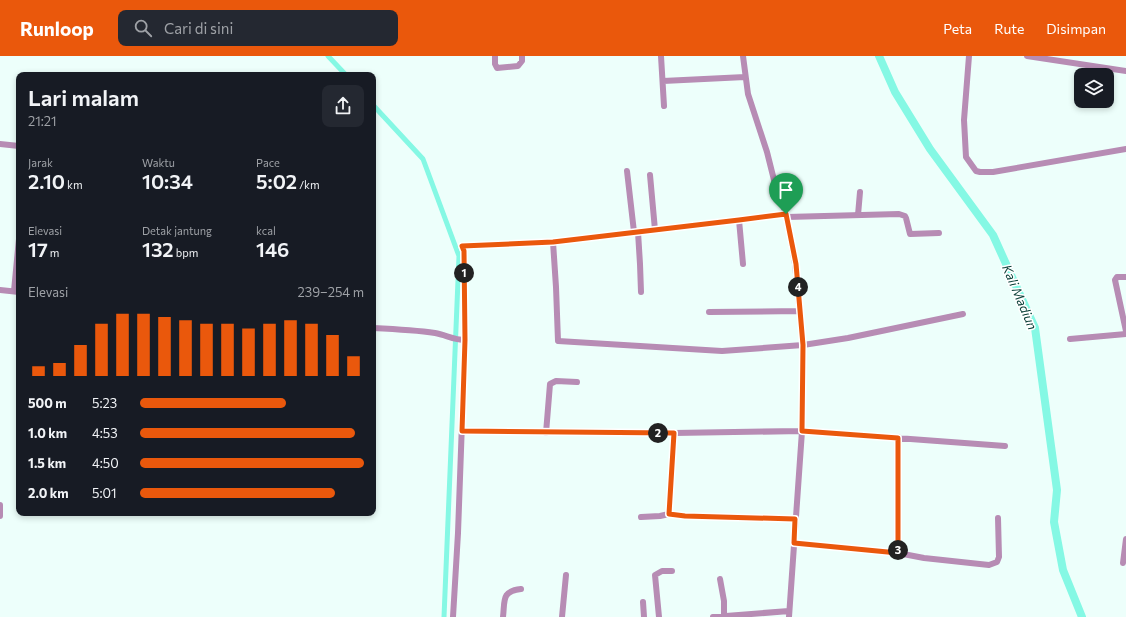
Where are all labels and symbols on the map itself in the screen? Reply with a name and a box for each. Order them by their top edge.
pin [769,173,803,214]
water label: Kali Madiun [999,262,1041,332]
pin: 1 [454,263,474,283]
pin: 4 [788,277,808,297]
pin: 2 [648,423,668,443]
pin: 3 [888,540,908,560]

